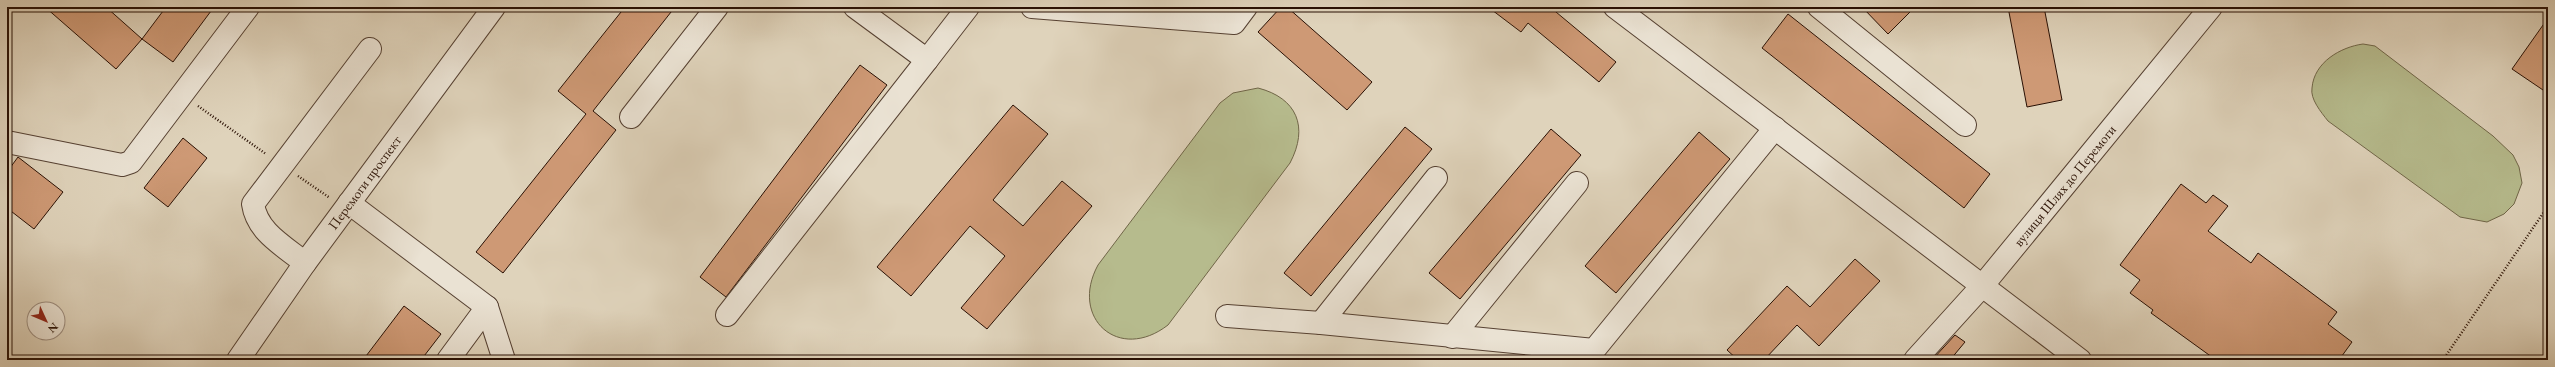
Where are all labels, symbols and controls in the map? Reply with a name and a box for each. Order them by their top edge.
street label: вулиця Шлях до Перемоги [2009,120,2120,250]
street label: Перемоги проспект [324,132,405,233]
north arrow [26,301,66,341]
text: N [45,320,61,336]

